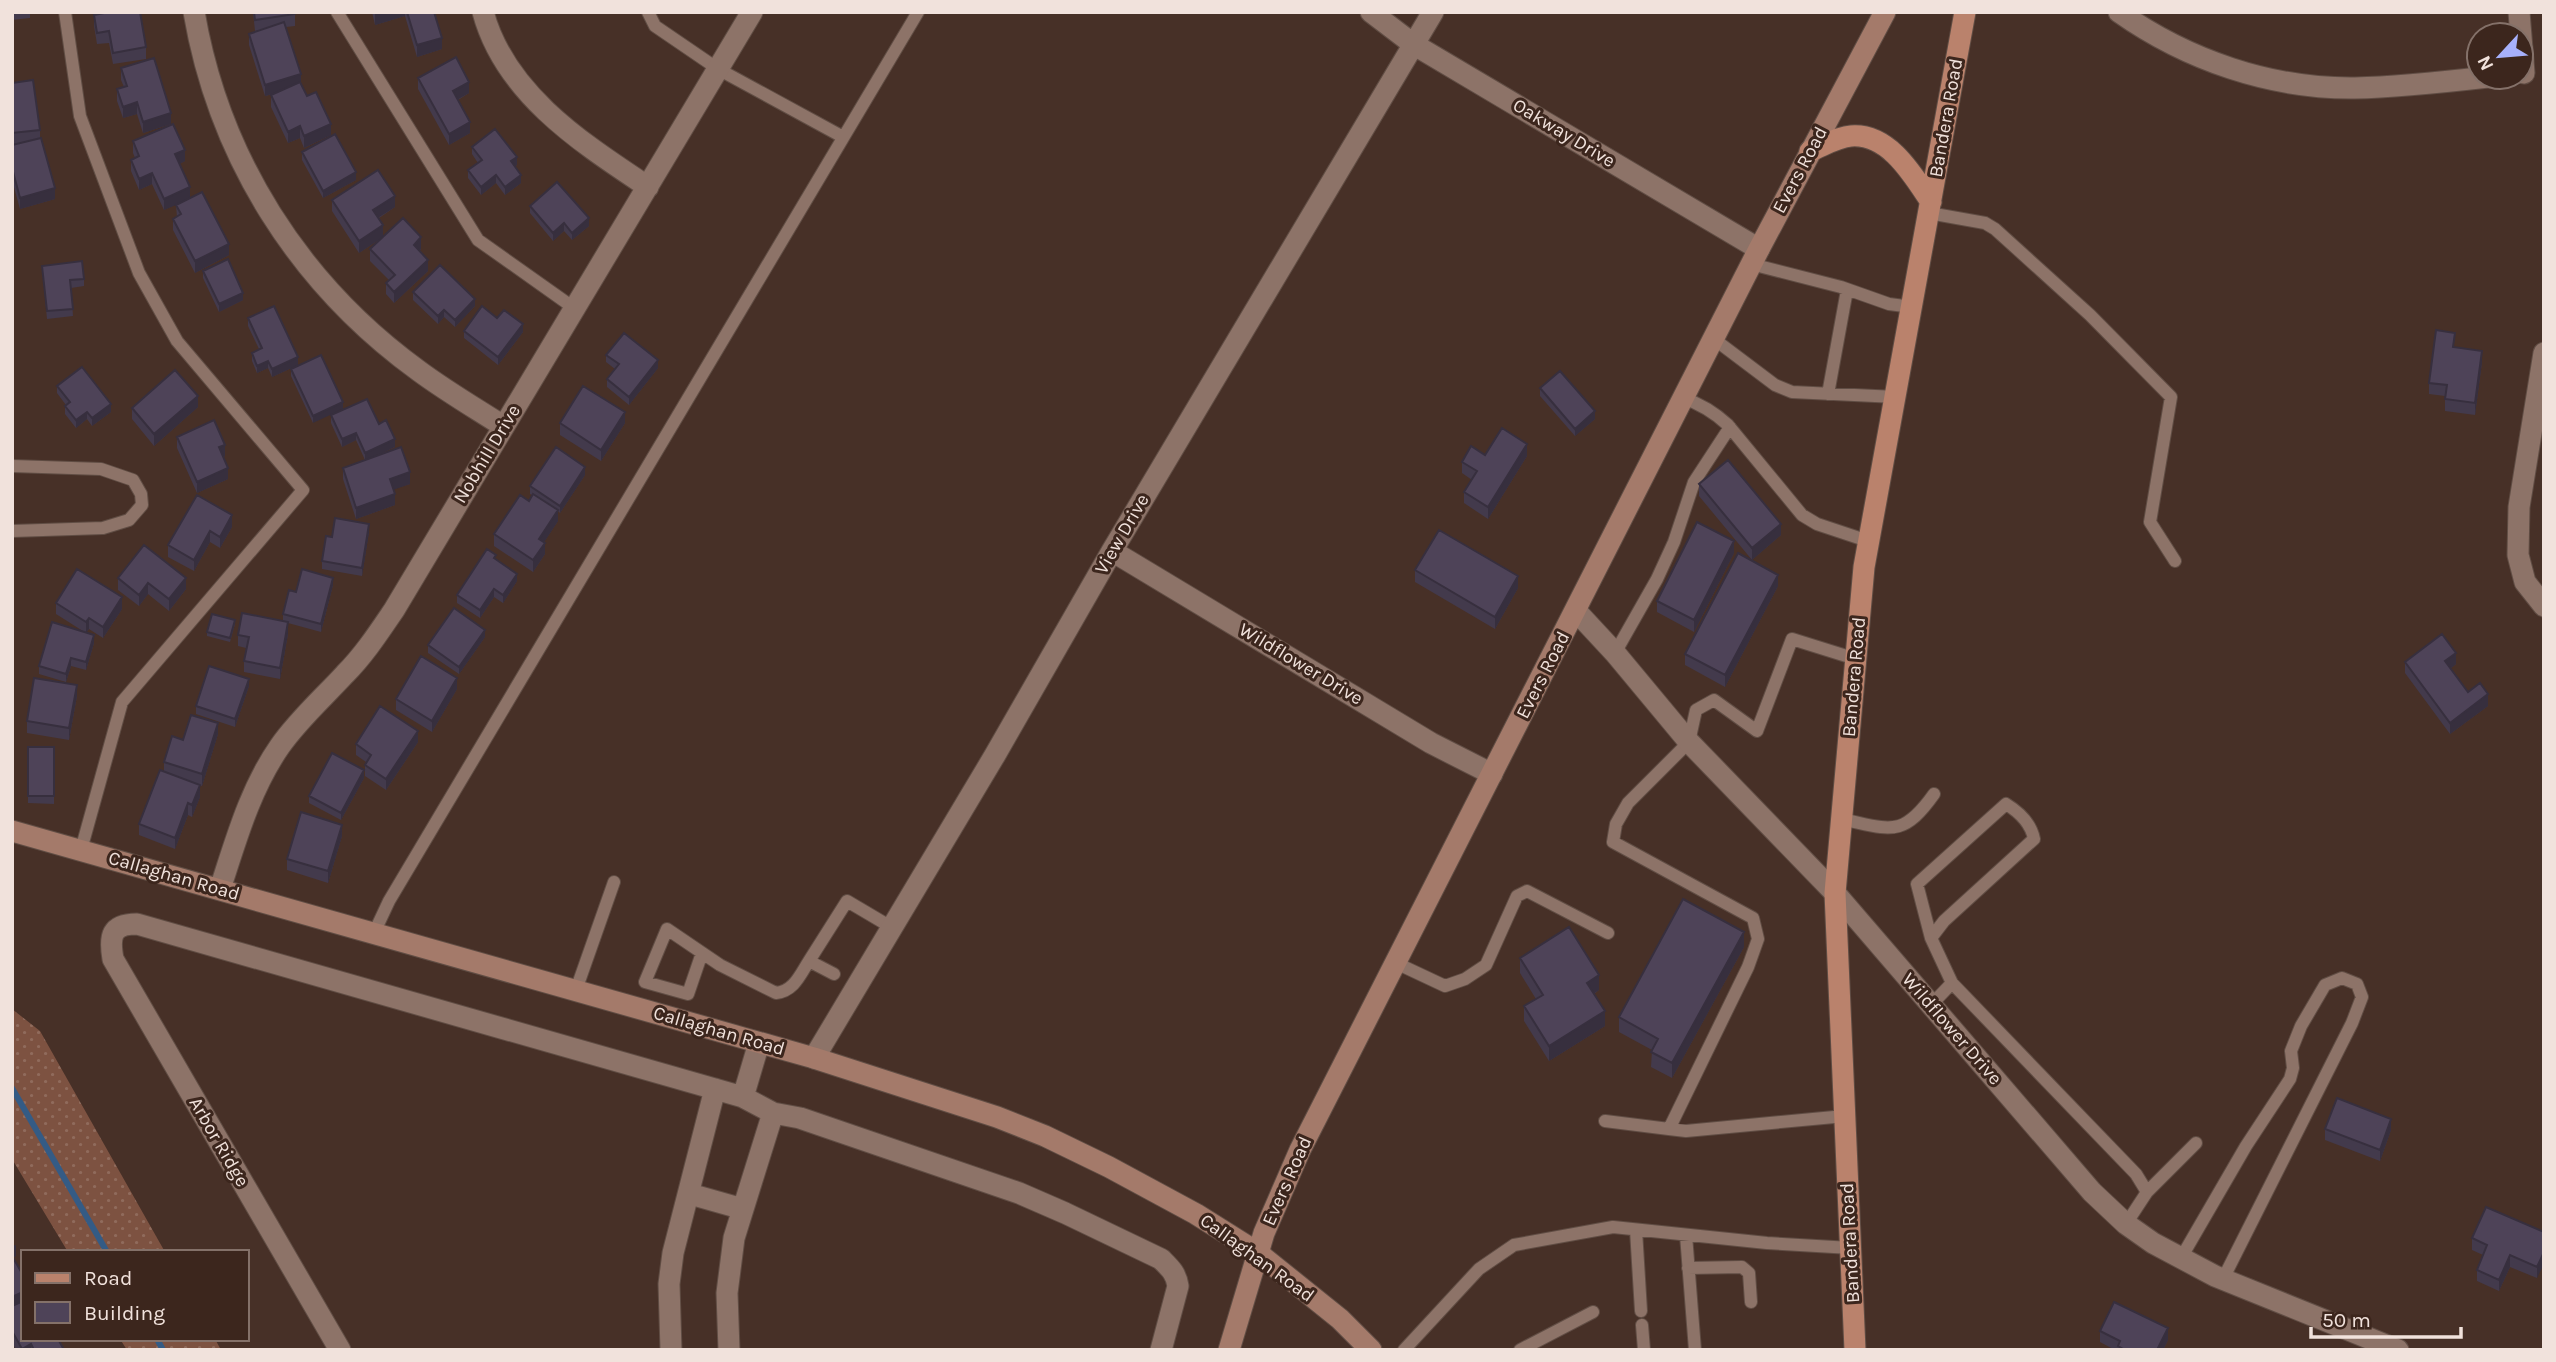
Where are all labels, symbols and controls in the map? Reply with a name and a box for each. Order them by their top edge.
north arrow [2465,21,2535,91]
text: N [2473,52,2498,74]
street label: Bandera Road [1925,57,1967,179]
street label: Oakway Drive [1509,94,1619,172]
street label: Evers Road [1768,123,1832,217]
street label: Nobhill Drive [449,401,525,507]
street label: View Drive [1090,490,1154,578]
street label: Bandera Road [1838,616,1870,738]
street label: Wildflower Drive [1235,618,1367,710]
street label: Evers Road [1512,628,1574,722]
street label: Callaghan Road [106,847,242,905]
street label: Wildflower Drive [1898,969,2006,1089]
street label: Callaghan Road [651,1002,787,1060]
street label: Arbor Ridge [185,1093,253,1191]
street label: Evers Road [1258,1133,1316,1229]
street label: Bandera Road [1836,1182,1864,1304]
street label: Callaghan Road [1196,1209,1318,1307]
legend [21,1250,248,1341]
text: Road [84,1266,132,1290]
scale bar [2311,1296,2462,1340]
text: Building [84,1301,165,1325]
text: 50 m [2322,1308,2371,1332]

